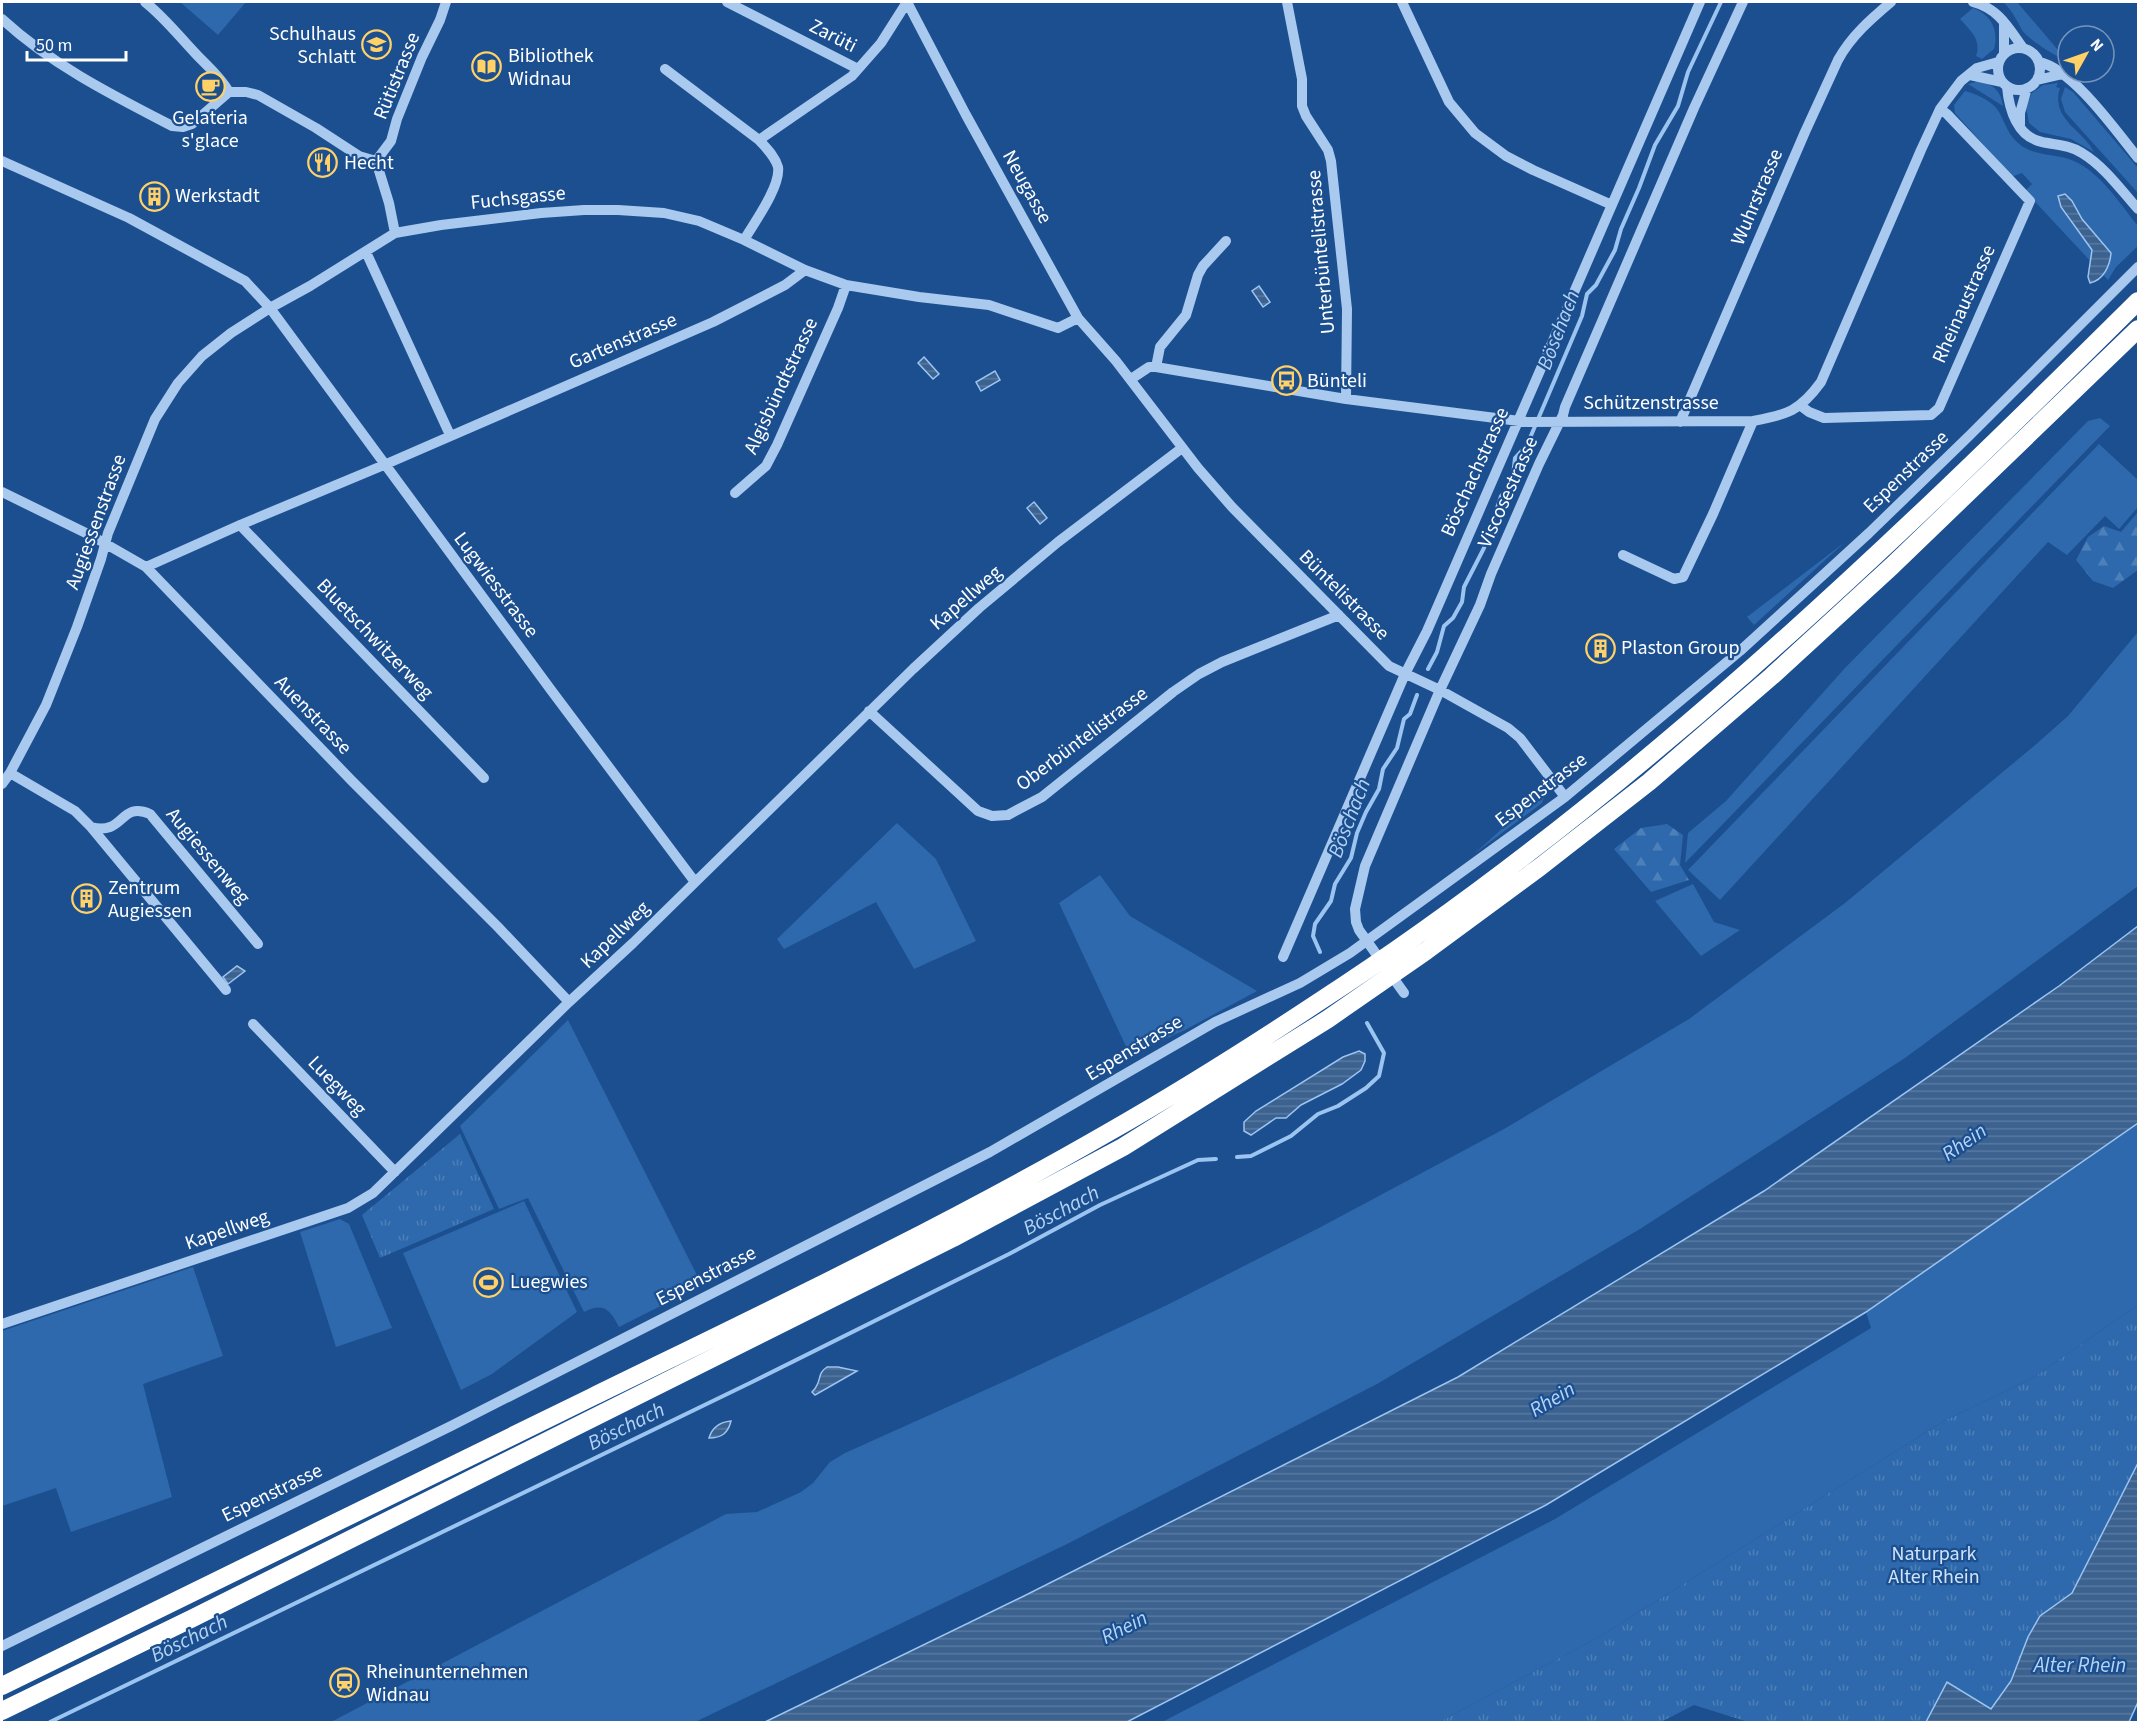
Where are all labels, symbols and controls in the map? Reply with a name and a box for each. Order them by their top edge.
street label: Zarüti [804,12,862,60]
place label: Schulhaus Schlatt [269,20,356,71]
scale bar [27,24,126,62]
north arrow [2056,24,2116,84]
street label: Rütistrasse [367,28,427,124]
school or university icon: Schulhaus Schlatt [361,29,393,61]
text: 50 m [36,33,72,58]
text: N [2085,34,2109,56]
place label: Bibliothek Widnau [508,42,594,93]
library icon: Bibliothek Widnau [471,51,503,83]
cafe icon: Gelateria s'glace [194,71,226,103]
place label: Gelateria s'glace [172,104,248,155]
street label: Wuhrstrasse [1724,144,1790,250]
street label: Neugasse [995,145,1059,229]
restaurant icon: Hecht [307,147,339,179]
place label: Hecht [344,149,394,177]
street label: Unterbüntelistrasse [1300,169,1342,335]
street label: Fuchsgasse [469,179,567,217]
building icon: Werkstadt [138,180,170,212]
place label: Werkstadt [175,182,260,210]
street label: Rheinaustrasse [1925,240,2003,368]
water label: Böschach [1529,286,1587,374]
street label: Gartenstrasse [565,306,681,376]
street label: Algisbündtstrasse [737,313,825,459]
bus stop icon: Bünteli [1270,365,1302,397]
place label: Bünteli [1307,367,1367,395]
street label: Schützenstrasse [1583,389,1719,417]
street label: Böschachstrasse [1434,403,1516,541]
street label: Espenstrasse [1857,424,1955,520]
street label: Viscosestrasse [1471,432,1545,552]
street label: Augiessenstrasse [59,450,133,594]
street label: Lugwiesstrasse [447,526,545,644]
street label: Büntelistrasse [1292,543,1396,647]
street label: Kapellweg [924,559,1008,637]
street label: Bluetschwitzerweg [310,572,440,706]
building icon: Plaston Group [1584,632,1616,664]
place label: Plaston Group [1621,634,1740,662]
street label: Auenstrasse [268,669,358,761]
street label: Oberbüntelistrasse [1010,680,1154,798]
street label: Espenstrasse [1489,746,1593,834]
water label: Böschach [1320,774,1378,862]
street label: Augiessenweg [159,802,257,910]
place label: Zentrum Augiessen [108,874,192,925]
building icon: Zentrum Augiessen [71,883,103,915]
street label: Kapellweg [574,895,656,975]
street label: Espenstrasse [1080,1008,1188,1088]
street label: Luegweg [301,1050,373,1122]
water label: Rhein [1935,1116,1993,1168]
water label: Böschach [1017,1177,1105,1243]
street label: Kapellweg [181,1203,273,1257]
street label: Espenstrasse [651,1239,761,1313]
sports icon: Luegwies [473,1266,505,1298]
place label: Luegwies [510,1268,588,1296]
water label: Rhein [1523,1374,1581,1424]
water label: Böschach [582,1394,670,1458]
street label: Espenstrasse [217,1457,327,1529]
park label: Naturpark Alter Rhein [1888,1540,1980,1591]
water label: Rhein [1095,1603,1153,1651]
water label: Böschach [145,1606,233,1670]
water label: Alter Rhein [2032,1650,2126,1680]
place label: Rheinunternehmen Widnau [366,1658,528,1709]
station icon: Rheinunternehmen Widnau [329,1667,361,1699]

